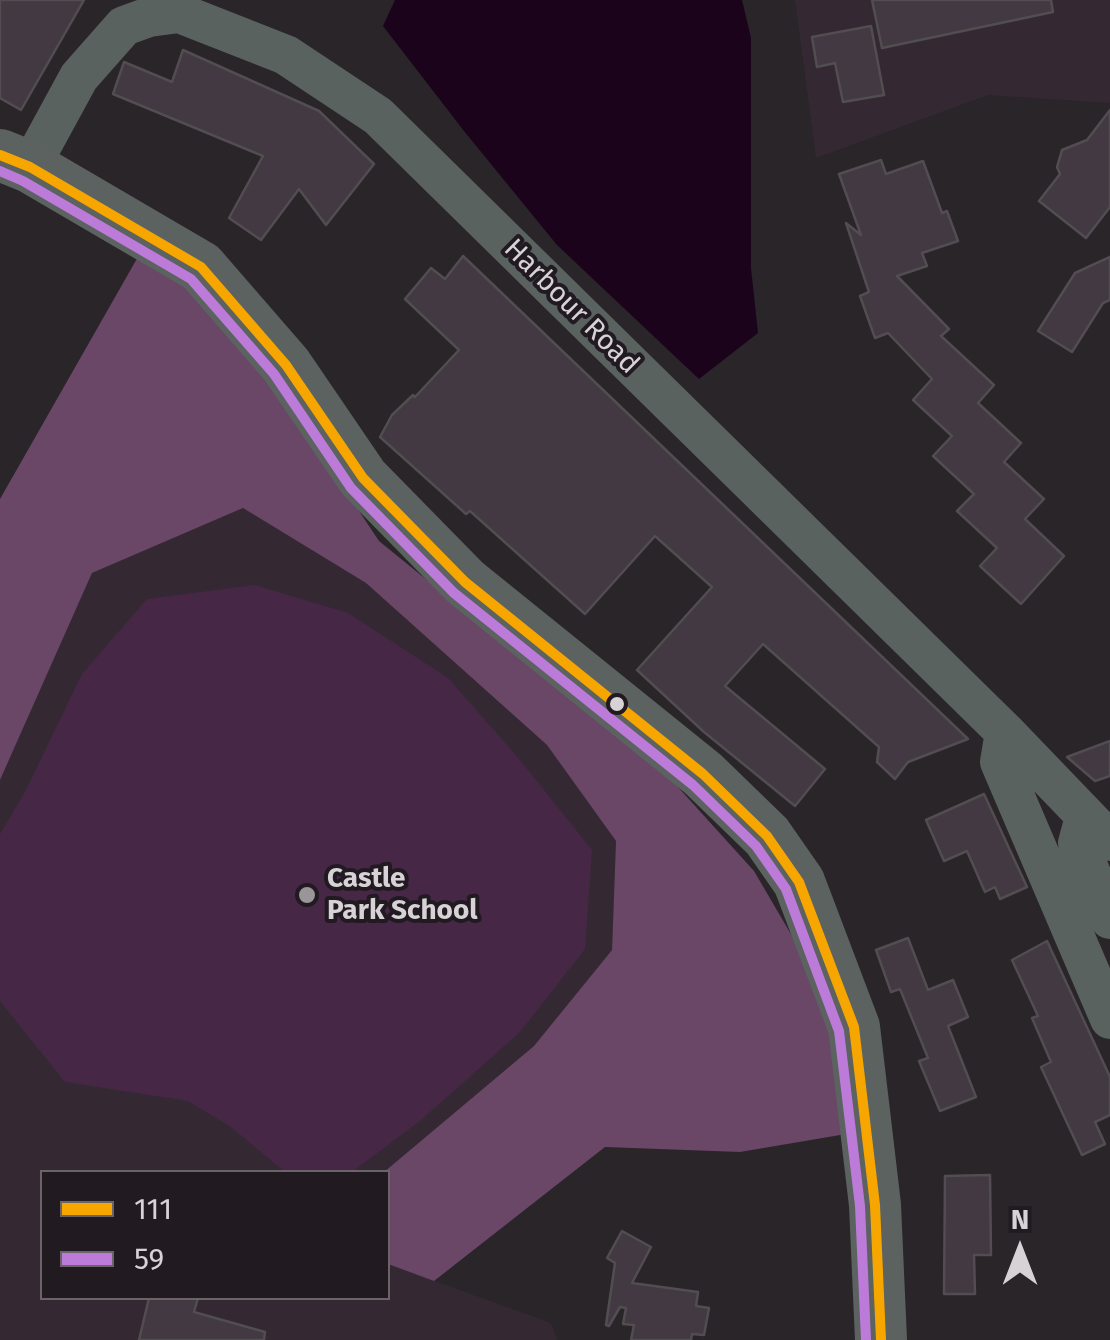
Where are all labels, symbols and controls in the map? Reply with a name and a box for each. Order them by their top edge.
street label: Harbour Road [496,232,646,382]
unlabelled marker [607,694,627,714]
place label: Castle Park School [327,862,478,928]
marker: Castle Park School [296,884,318,906]
legend [40,1170,390,1300]
text: 111 [134,1191,172,1227]
north arrow [970,1200,1070,1300]
text: N [1011,1203,1029,1236]
text: 59 [134,1241,164,1277]

